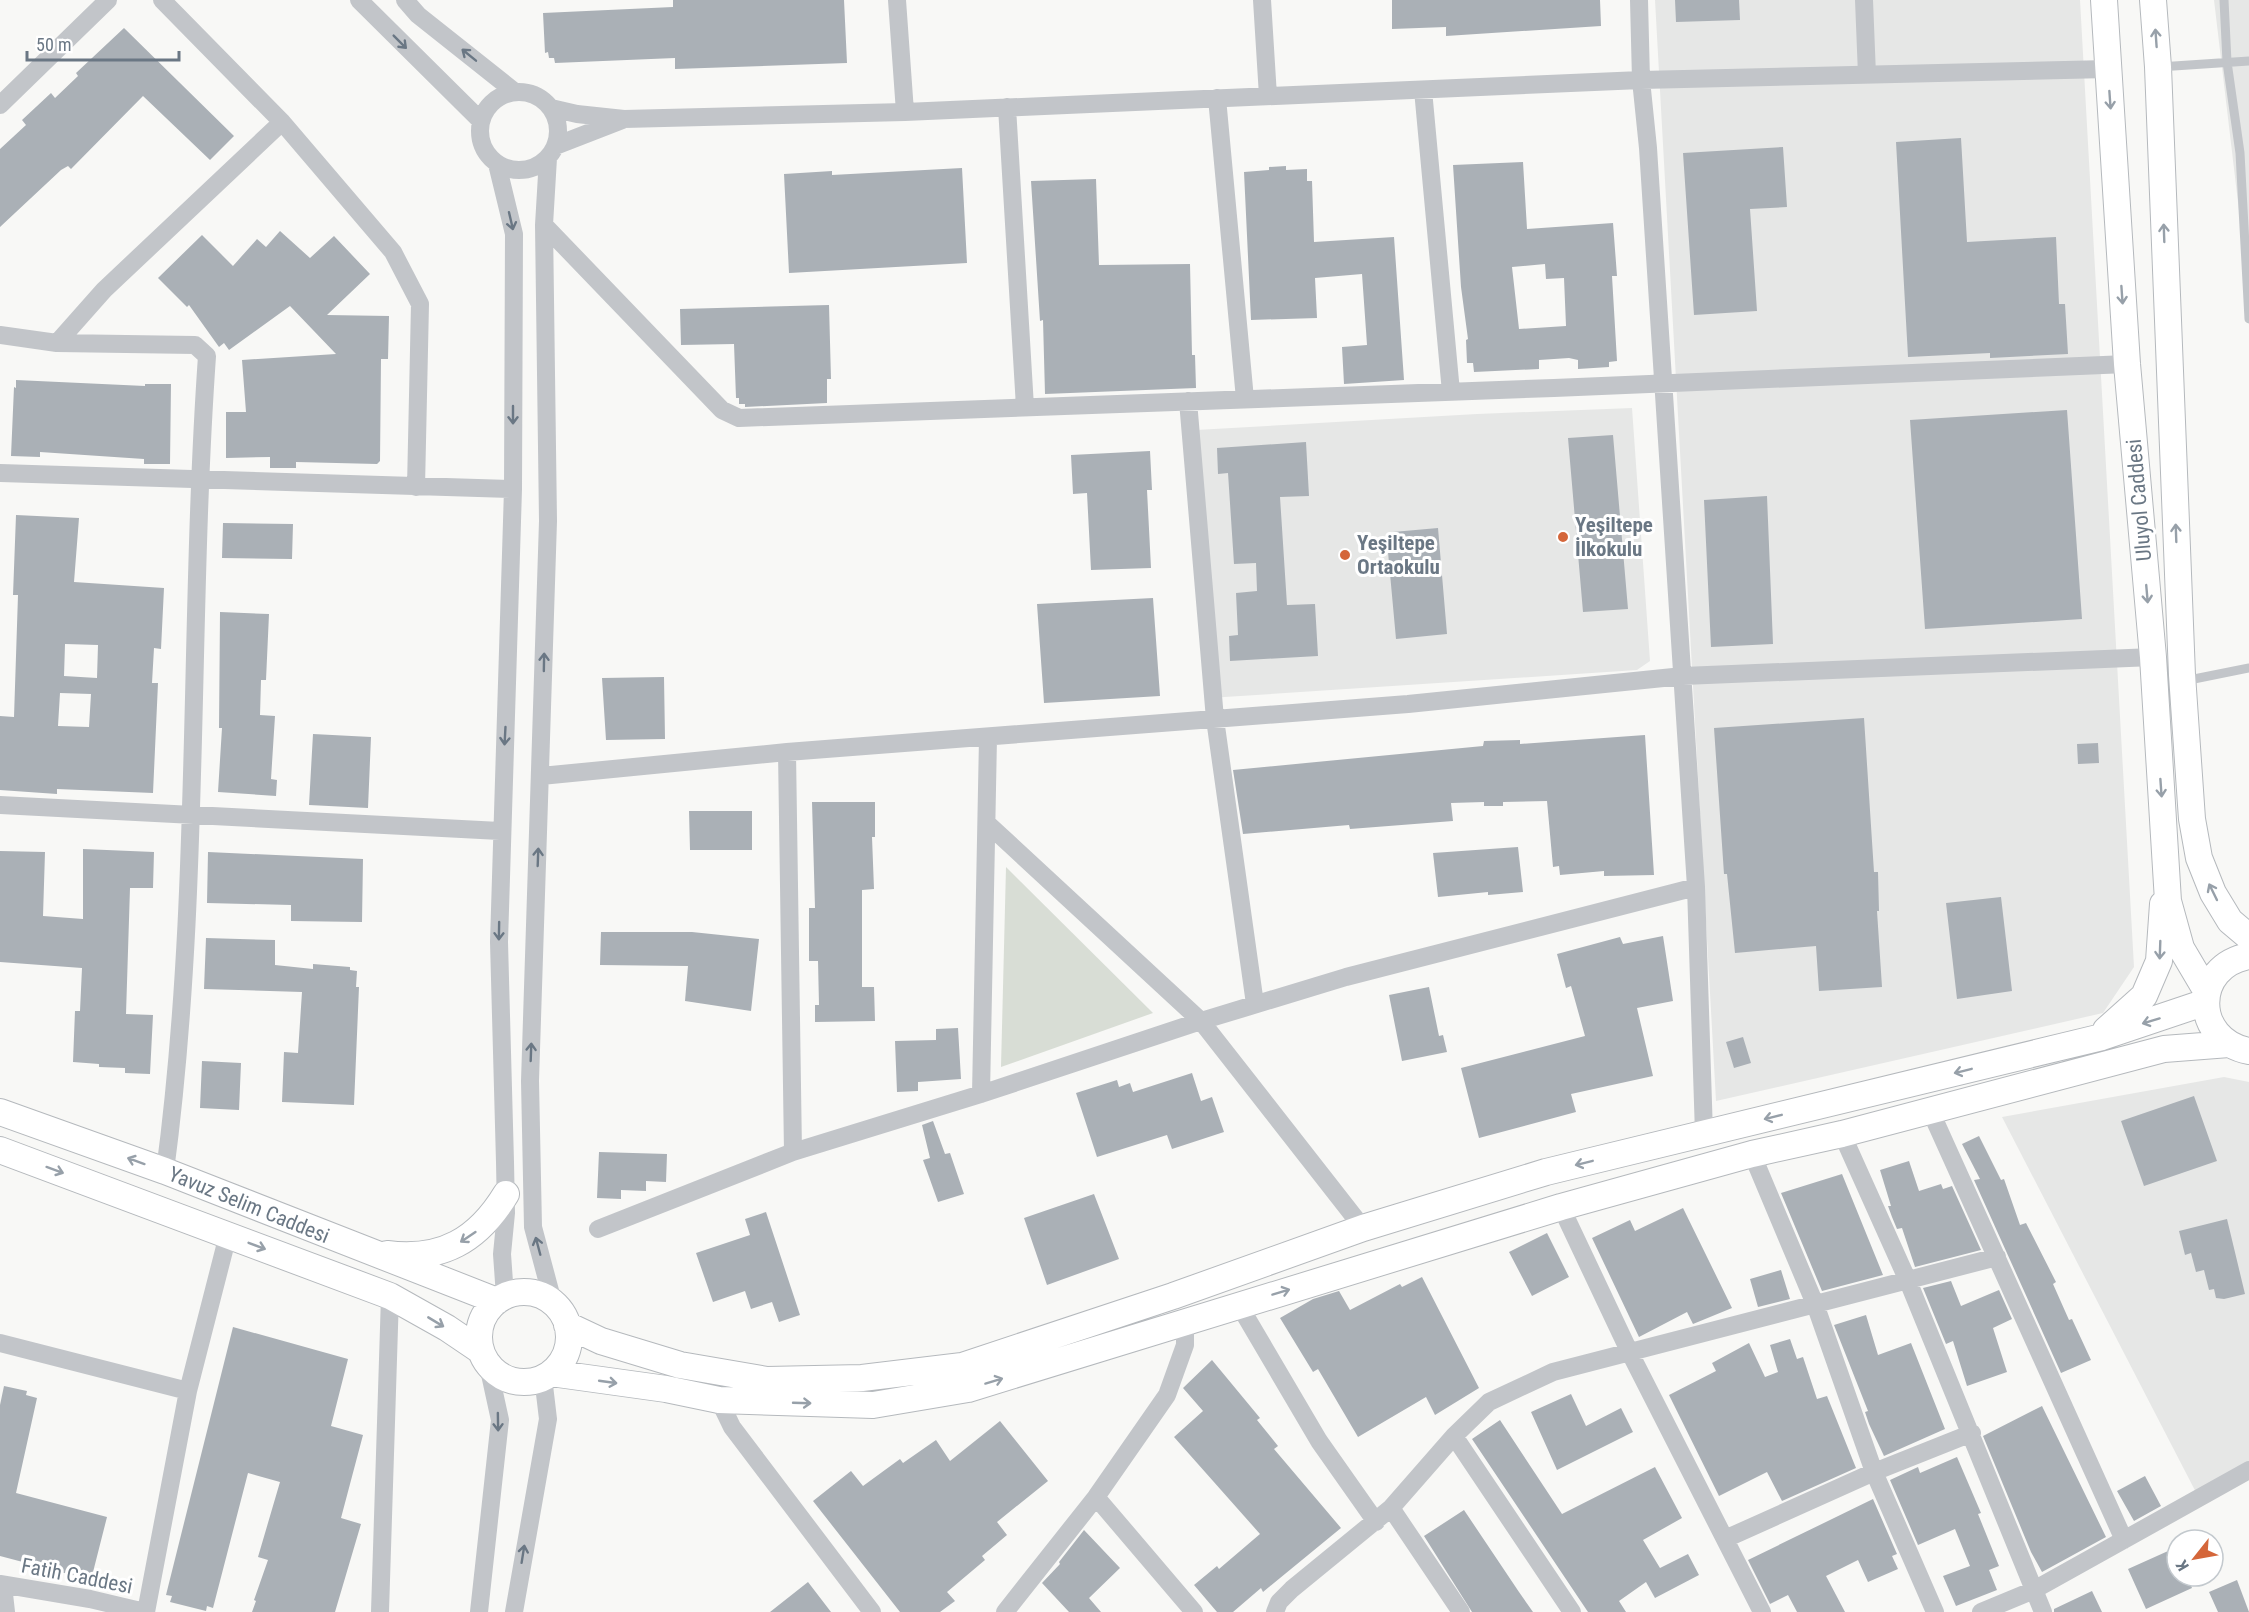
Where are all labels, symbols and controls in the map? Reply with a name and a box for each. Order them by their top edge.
scale bar [27,24,178,62]
one-way arrow [2150,29,2161,49]
text: 50 m [36,34,71,55]
one-way arrow [393,34,407,49]
one-way arrow [462,49,478,62]
one-way arrow [2105,90,2116,110]
one-way arrow [505,211,517,230]
one-way arrow [2159,224,2170,244]
one-way arrow [2117,284,2128,304]
one-way arrow [507,405,519,425]
street label: Uluyol Caddesi [2122,438,2156,562]
place label: Yeşiltepe İlkokulu [1575,513,1653,561]
one-way arrow [2170,523,2182,543]
marker: Yeşiltepe İlkokulu [1556,530,1570,544]
place label: Yeşiltepe Ortaokulu [1357,531,1440,579]
marker: Yeşiltepe Ortaokulu [1338,548,1352,562]
one-way arrow [2142,583,2153,603]
one-way arrow [538,652,550,672]
one-way arrow [499,726,510,745]
one-way arrow [2156,778,2167,798]
one-way arrow [533,847,544,867]
one-way arrow [2207,883,2219,901]
one-way arrow [493,920,505,940]
one-way arrow [2154,940,2165,960]
one-way arrow [2142,1016,2161,1027]
one-way arrow [526,1042,537,1062]
one-way arrow [1953,1065,1972,1077]
one-way arrow [1764,1112,1783,1124]
one-way arrow [127,1154,146,1165]
one-way arrow [1574,1158,1593,1170]
street label: Yavuz Selim Caddesi [165,1162,333,1248]
one-way arrow [45,1166,64,1177]
one-way arrow [459,1231,476,1244]
one-way arrow [532,1237,544,1256]
one-way arrow [247,1241,266,1252]
one-way arrow [1271,1286,1290,1297]
one-way arrow [427,1316,444,1328]
one-way arrow [984,1375,1003,1386]
one-way arrow [598,1376,618,1387]
one-way arrow [791,1397,811,1408]
one-way arrow [493,1412,504,1431]
north arrow [2165,1528,2225,1588]
one-way arrow [518,1545,529,1565]
street label: Fatih Caddesi [19,1553,135,1599]
text: K [2172,1557,2193,1574]

